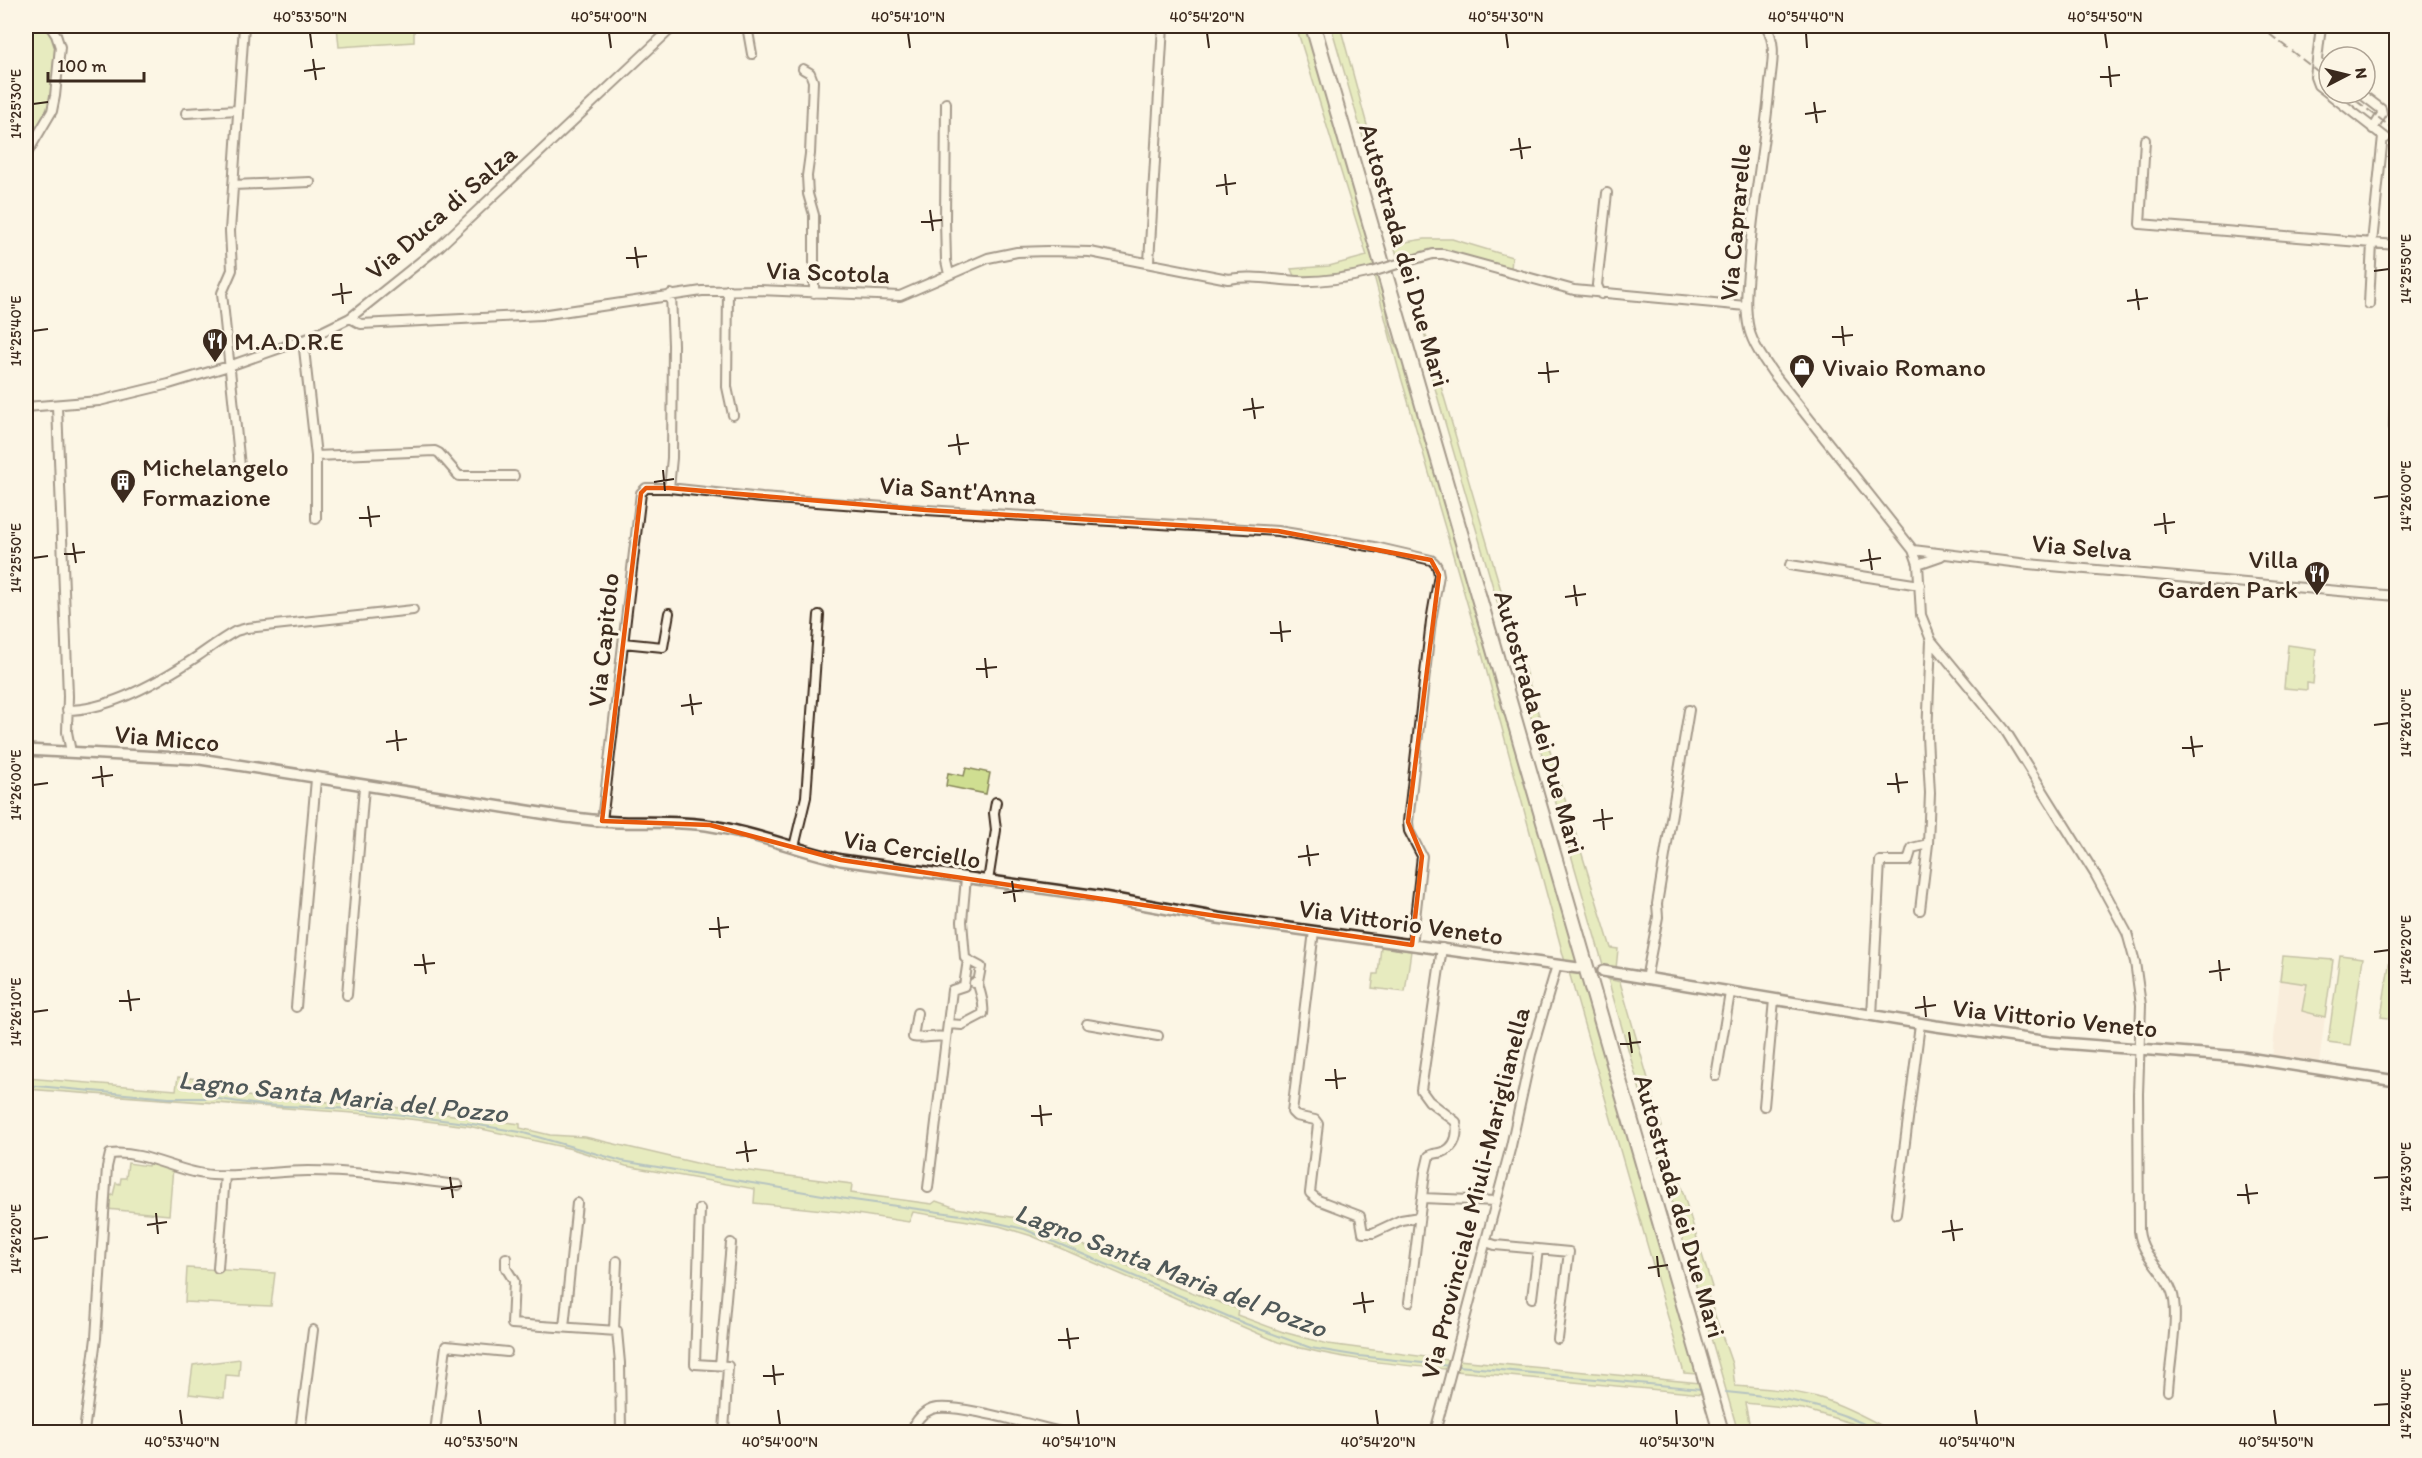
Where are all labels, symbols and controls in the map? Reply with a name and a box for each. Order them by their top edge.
text: 40°53'50"N [273,8,347,26]
text: 40°54'00"N [571,8,647,26]
text: 40°54'10"N [871,8,945,26]
text: 40°54'20"N [1169,8,1245,26]
text: 40°54'30"N [1468,8,1544,26]
text: 40°54'40"N [1768,8,1844,26]
text: 40°54'50"N [2067,8,2143,26]
scale bar [48,45,144,83]
north arrow [2317,45,2377,105]
text: 100 m [57,55,107,77]
text: N [2351,67,2371,80]
text: 14°25'30"E [7,69,25,139]
street label: Autostrada dei Due Mari [1352,120,1458,390]
street label: Via Duca di Salza [359,137,524,287]
street label: Via Caprarelle [1712,142,1758,302]
text: 14°25'50"E [2397,234,2415,304]
street label: Via Scotola [766,254,891,290]
text: 14°25'40"E [7,296,25,366]
place label: M.A.D.R.E [234,325,344,357]
restaurant icon: M.A.D.R.E [200,326,230,364]
place label: Vivaio Romano [1822,351,1986,383]
shop icon: Vivaio Romano [1787,352,1817,390]
place label: Michelangelo Formazione [142,451,289,513]
text: 14°26'00"E [2397,460,2415,532]
building icon: Michelangelo Formazione [108,467,138,505]
street label: Via Sant'Anna [878,469,1038,511]
text: 14°25'50"E [7,523,25,593]
street label: Via Selva [2030,527,2134,567]
place label: Villa Garden Park [2157,543,2298,605]
restaurant icon: Villa Garden Park [2302,559,2332,597]
street label: Via Capitolo [580,571,626,709]
street label: Autostrada dei Due Mari [1487,587,1593,857]
text: 14°26'10"E [2397,689,2415,757]
street label: Via Micco [113,717,221,759]
text: 14°26'00"E [7,749,25,821]
street label: Via Cerciello [841,822,983,876]
street label: Via Vittorio Veneto [1297,892,1505,952]
text: 14°26'20"E [2397,915,2415,985]
text: 14°26'10"E [7,978,25,1046]
street label: Via Vittorio Veneto [1951,991,2159,1045]
street label: Via Provinciale Miuli-Mariglianella [1413,1003,1537,1382]
water label: Lagno Santa Maria del Pozzo [177,1062,511,1130]
street label: Autostrada dei Due Mari [1627,1071,1733,1341]
text: 14°26'30"E [2397,1142,2415,1212]
water label: Lagno Santa Maria del Pozzo [1011,1195,1333,1345]
text: 14°26'20"E [7,1204,25,1274]
text: 14°26'40"E [2397,1368,2415,1440]
text: 40°53'40"N [144,1433,220,1451]
text: 40°53'50"N [444,1433,518,1451]
text: 40°54'00"N [742,1433,818,1451]
text: 40°54'10"N [1042,1433,1116,1451]
text: 40°54'20"N [1340,1433,1416,1451]
text: 40°54'30"N [1639,1433,1715,1451]
text: 40°54'40"N [1939,1433,2015,1451]
text: 40°54'50"N [2238,1433,2314,1451]

